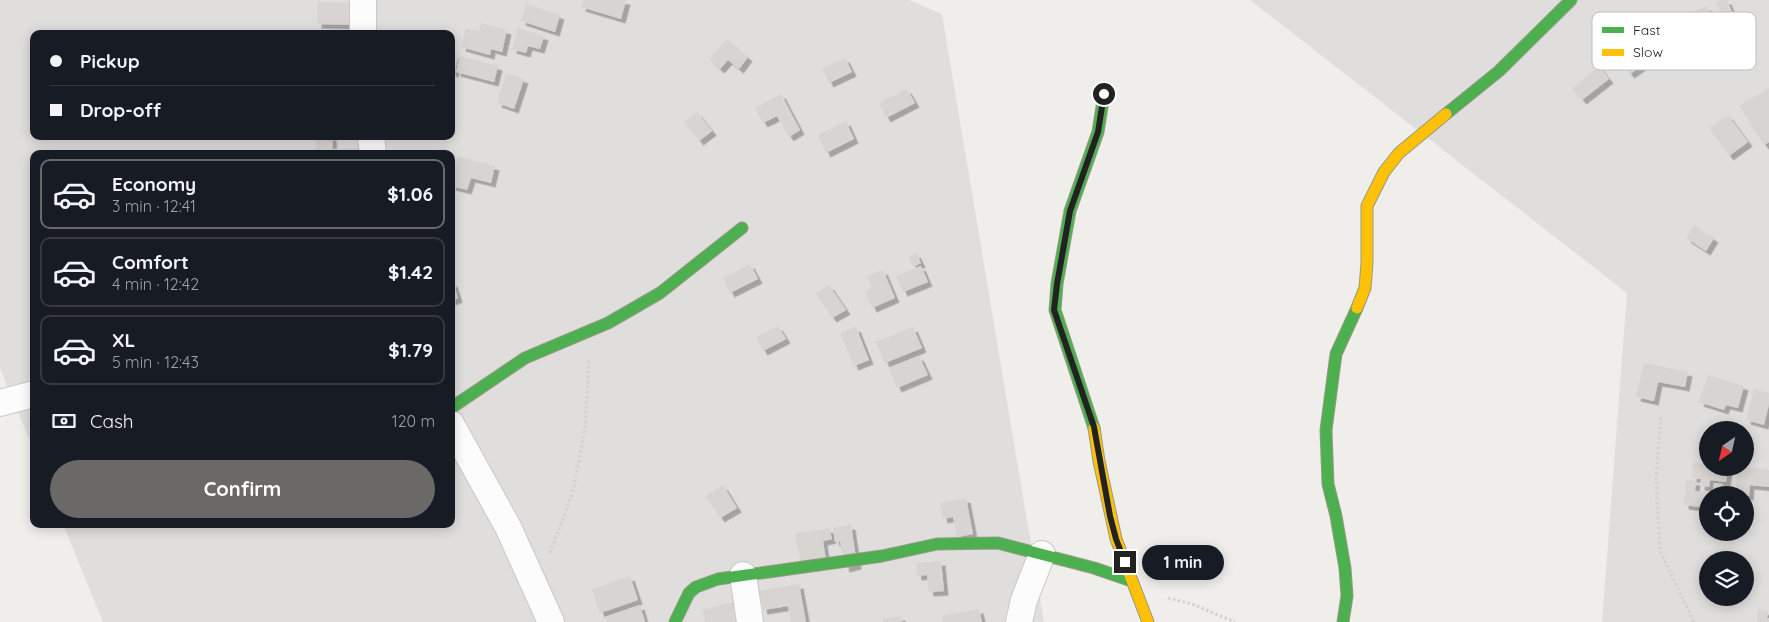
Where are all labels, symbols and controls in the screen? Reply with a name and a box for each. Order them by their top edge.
legend [1592,12,1756,70]
text: Fast [1633,21,1661,39]
text: Slow [1633,43,1663,61]
text: Pickup [80,49,140,73]
route start [1093,83,1115,105]
text: Drop-off [80,98,161,122]
icon: car [52,172,97,217]
text: Economy [112,172,196,196]
text: $1.06 [387,182,433,206]
text: 3 min · 12:41 [112,196,196,216]
icon: car [52,250,97,295]
text: Comfort [112,250,189,274]
text: $1.42 [388,260,433,284]
text: 4 min · 12:42 [112,274,199,294]
icon: car [52,328,97,373]
text: XL [112,328,135,352]
text: $1.79 [388,338,433,362]
text: 5 min · 12:43 [112,352,199,372]
icon: cash [50,407,78,435]
text: Cash [90,409,134,433]
text: 120 m [392,411,435,431]
north arrow [1699,421,1754,476]
map controls [1699,421,1754,606]
button: Confirm [50,460,435,518]
button: locate [1699,486,1754,541]
callout: 1 min [1142,544,1225,580]
route end [1114,551,1136,573]
button: layers [1699,551,1754,606]
text: 1 min [1164,552,1202,572]

